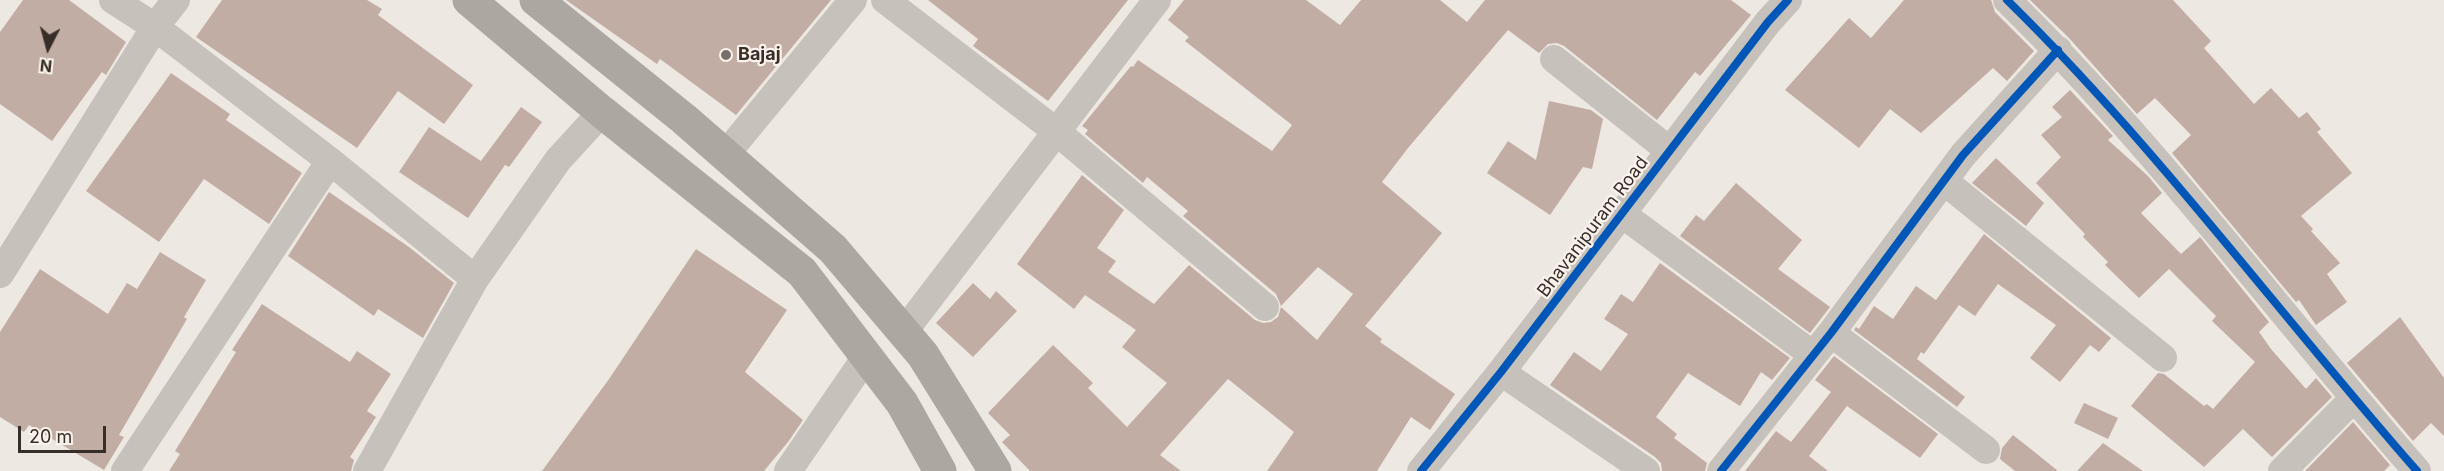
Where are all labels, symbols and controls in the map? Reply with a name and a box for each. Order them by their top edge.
north arrow [18,18,78,78]
place label: Bajaj [738,44,781,66]
marker: Bajaj [719,48,733,62]
text: N [39,55,53,76]
street label: Bhavanipuram Road [1533,153,1653,301]
scale bar [21,414,110,452]
text: 20 m [29,426,72,447]

